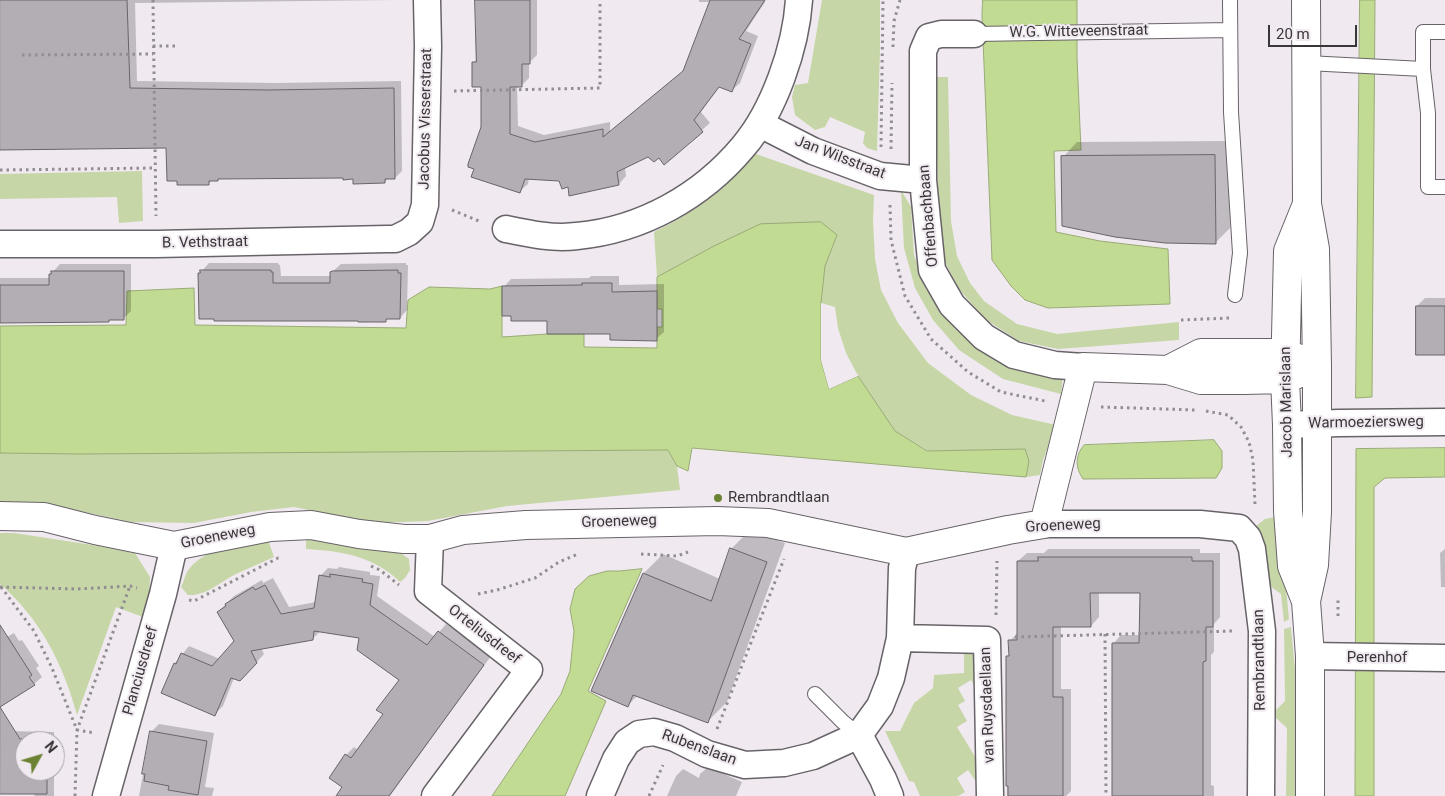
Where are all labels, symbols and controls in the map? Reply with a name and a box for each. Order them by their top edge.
scale bar [1270,15,1359,47]
street label: W.G. Witteveenstraat [1009,22,1149,42]
text: 20 m [1276,25,1310,43]
street label: Jacobus Visserstraat [416,48,436,190]
street label: Jan Wilsstraat [792,132,888,184]
street label: Offenbachbaan [916,164,942,268]
street label: B. Vethstraat [162,233,248,253]
street label: Jacob Marislaan [1277,346,1297,458]
street label: Warmoeziersweg [1308,413,1424,433]
place label: Rembrandtlaan [728,489,830,507]
marker: Rembrandtlaan [712,492,724,504]
street label: Groeneweg [581,512,657,532]
street label: Groeneweg [1025,515,1101,537]
street label: Groeneweg [179,521,257,553]
street label: Orteliusdreef [444,601,524,669]
street label: Rembrandtlaan [1250,609,1270,711]
street label: Planciusdreef [120,624,162,718]
street label: van Ruysdaellaan [977,647,999,763]
street label: Perenhof [1347,649,1407,667]
street label: Rubenslaan [659,726,739,770]
north arrow [15,731,65,781]
text: N [42,738,60,756]

